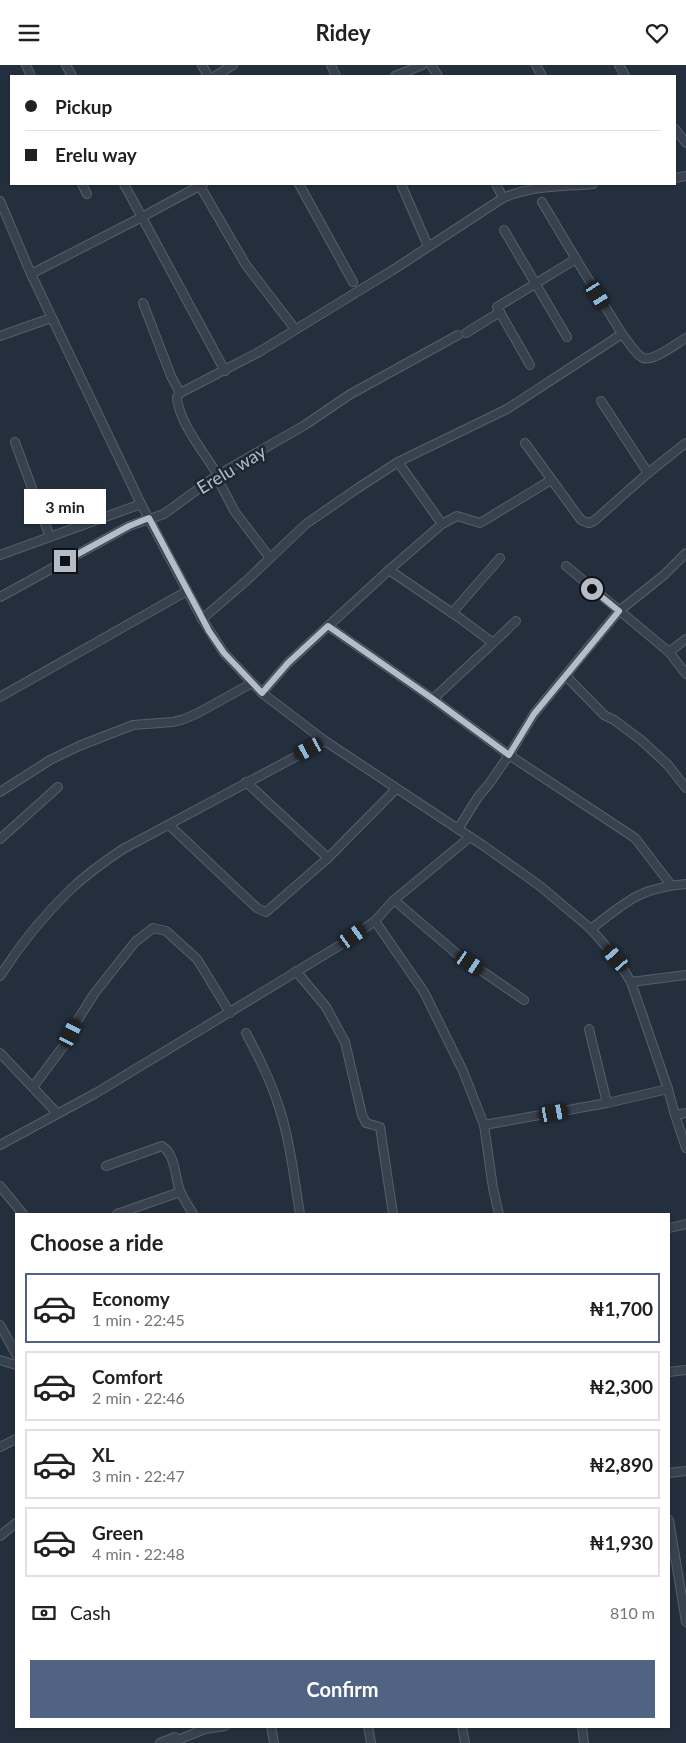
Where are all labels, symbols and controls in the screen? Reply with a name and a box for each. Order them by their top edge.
icon: menu [15,19,43,47]
text: Ridey [315,19,371,46]
icon: heart [643,19,671,47]
text: Pickup [55,95,112,118]
text: Erelu way [55,143,137,166]
car [583,278,612,312]
street label: Erelu way [193,440,270,498]
callout: 3 min [24,489,106,523]
text: 3 min [45,497,85,516]
route end [54,550,76,572]
route start [581,578,603,600]
car [292,735,325,763]
car [336,921,369,951]
car [600,942,631,974]
car [453,948,486,978]
car [57,1016,84,1050]
car [537,1103,570,1123]
text: Choose a ride [30,1229,164,1256]
icon: car [32,1286,77,1331]
text: Economy [92,1287,170,1310]
text: ₦1,700 [589,1297,653,1320]
text: 1 min · 22:45 [92,1310,185,1329]
icon: car [32,1364,77,1409]
text: Comfort [92,1365,163,1388]
text: ₦2,300 [589,1375,653,1398]
text: 2 min · 22:46 [92,1388,185,1407]
icon: car [32,1442,77,1487]
text: XL [92,1443,115,1466]
text: ₦2,890 [589,1453,653,1476]
text: 3 min · 22:47 [92,1466,185,1485]
icon: car [32,1520,77,1565]
text: Green [92,1521,143,1544]
text: ₦1,930 [589,1531,653,1554]
text: 4 min · 22:48 [92,1544,185,1563]
icon: cash [30,1599,58,1627]
text: Cash [70,1601,111,1624]
text: 810 m [610,1603,655,1622]
button: Confirm [30,1660,655,1718]

